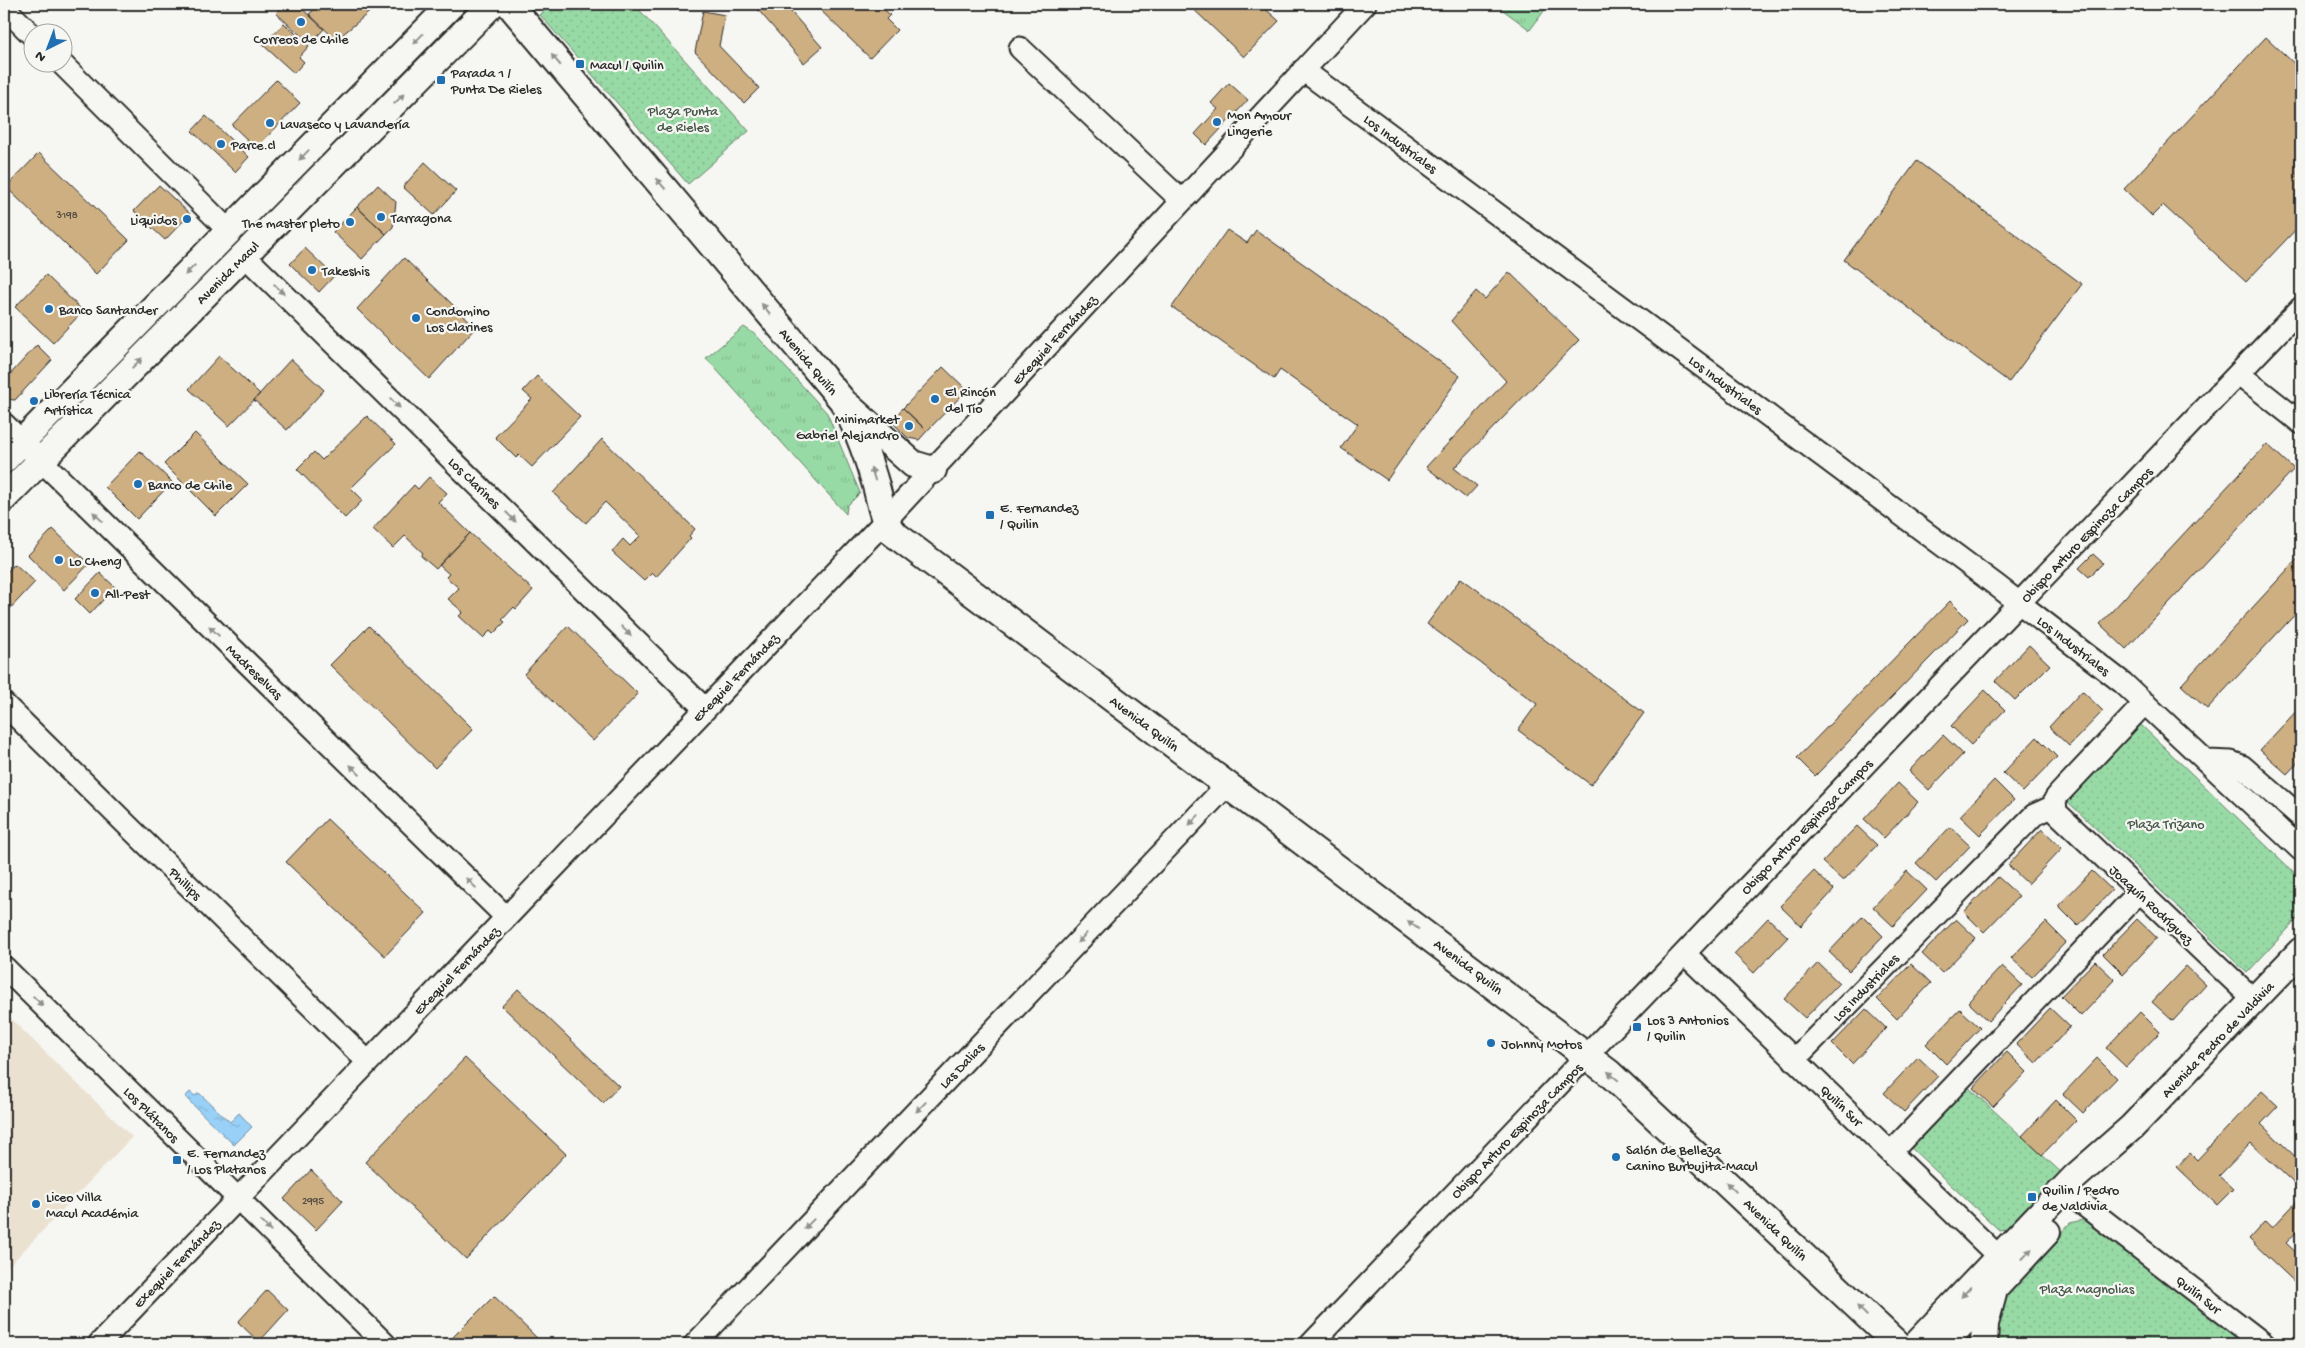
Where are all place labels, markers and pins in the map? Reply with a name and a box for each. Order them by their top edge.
marker: Correos de Chile [295,16,307,28]
place label: Correos de Chile [254,32,349,49]
marker: Macul / Quilin [574,58,586,70]
place label: Macul / Quilin [590,58,664,75]
place label: Parada 1 / Punta De Rieles [450,66,542,99]
marker: Parada 1 / Punta De Rieles [435,74,447,86]
place label: Mon Amour Lingerie [1227,108,1292,141]
marker: Mon Amour Lingerie [1211,116,1223,128]
marker: Lavaseco y Lavandería [264,117,276,129]
place label: Lavaseco y Lavandería [280,117,411,134]
marker: Parce.cl [215,138,227,150]
place label: Parce.cl [230,138,276,155]
marker: Tarragona [375,211,387,223]
place label: Tarragona [390,211,453,228]
place label: Liquidos [130,213,178,230]
marker: Liquidos [181,213,193,225]
place label: The master pleto [241,216,340,233]
marker: The master pleto [344,216,356,228]
marker: Takeshis [306,264,318,276]
place label: Takeshis [321,264,370,281]
marker: Banco Santander [43,303,55,315]
place label: Banco Santander [58,303,158,320]
place label: Condomino Los Clarines [426,304,493,337]
marker: Condomino Los Clarines [410,312,422,324]
place label: El Rincón del Tío [945,385,996,418]
place label: Librería Técnica Artística [44,387,132,420]
marker: El Rincón del Tío [929,393,941,405]
marker: Librería Técnica Artística [28,395,40,407]
place label: Minimarket Gabriel Alejandro [796,412,900,445]
marker: Minimarket Gabriel Alejandro [903,420,915,432]
marker: Banco de Chile [132,478,144,490]
place label: Banco de Chile [147,478,233,495]
place label: E. Fernandez / Quilin [1000,501,1079,534]
marker: E. Fernandez / Quilin [984,509,996,521]
marker: Lo Cheng [53,554,65,566]
place label: Lo Cheng [69,554,122,571]
marker: All-Pest [89,587,101,599]
place label: All-Pest [105,587,151,604]
place label: Los 3 Antonios / Quilin [1647,1013,1729,1046]
marker: Los 3 Antonios / Quilin [1631,1021,1643,1033]
marker: Johnny Motos [1485,1037,1497,1049]
place label: Johnny Motos [1501,1037,1583,1054]
place label: Salón de Belleza Canino Burbujita-Macul [1626,1143,1758,1176]
place label: E. Fernandez / Los Platanos [187,1146,267,1179]
marker: Salón de Belleza Canino Burbujita-Macul [1610,1151,1622,1163]
marker: E. Fernandez / Los Platanos [171,1154,183,1166]
place label: Quilin / Pedro de Valdivia [2042,1183,2119,1216]
place label: Liceo Villa Macul Académia [46,1190,139,1223]
marker: Quilin / Pedro de Valdivia [2026,1191,2038,1203]
marker: Liceo Villa Macul Académia [30,1198,42,1210]

